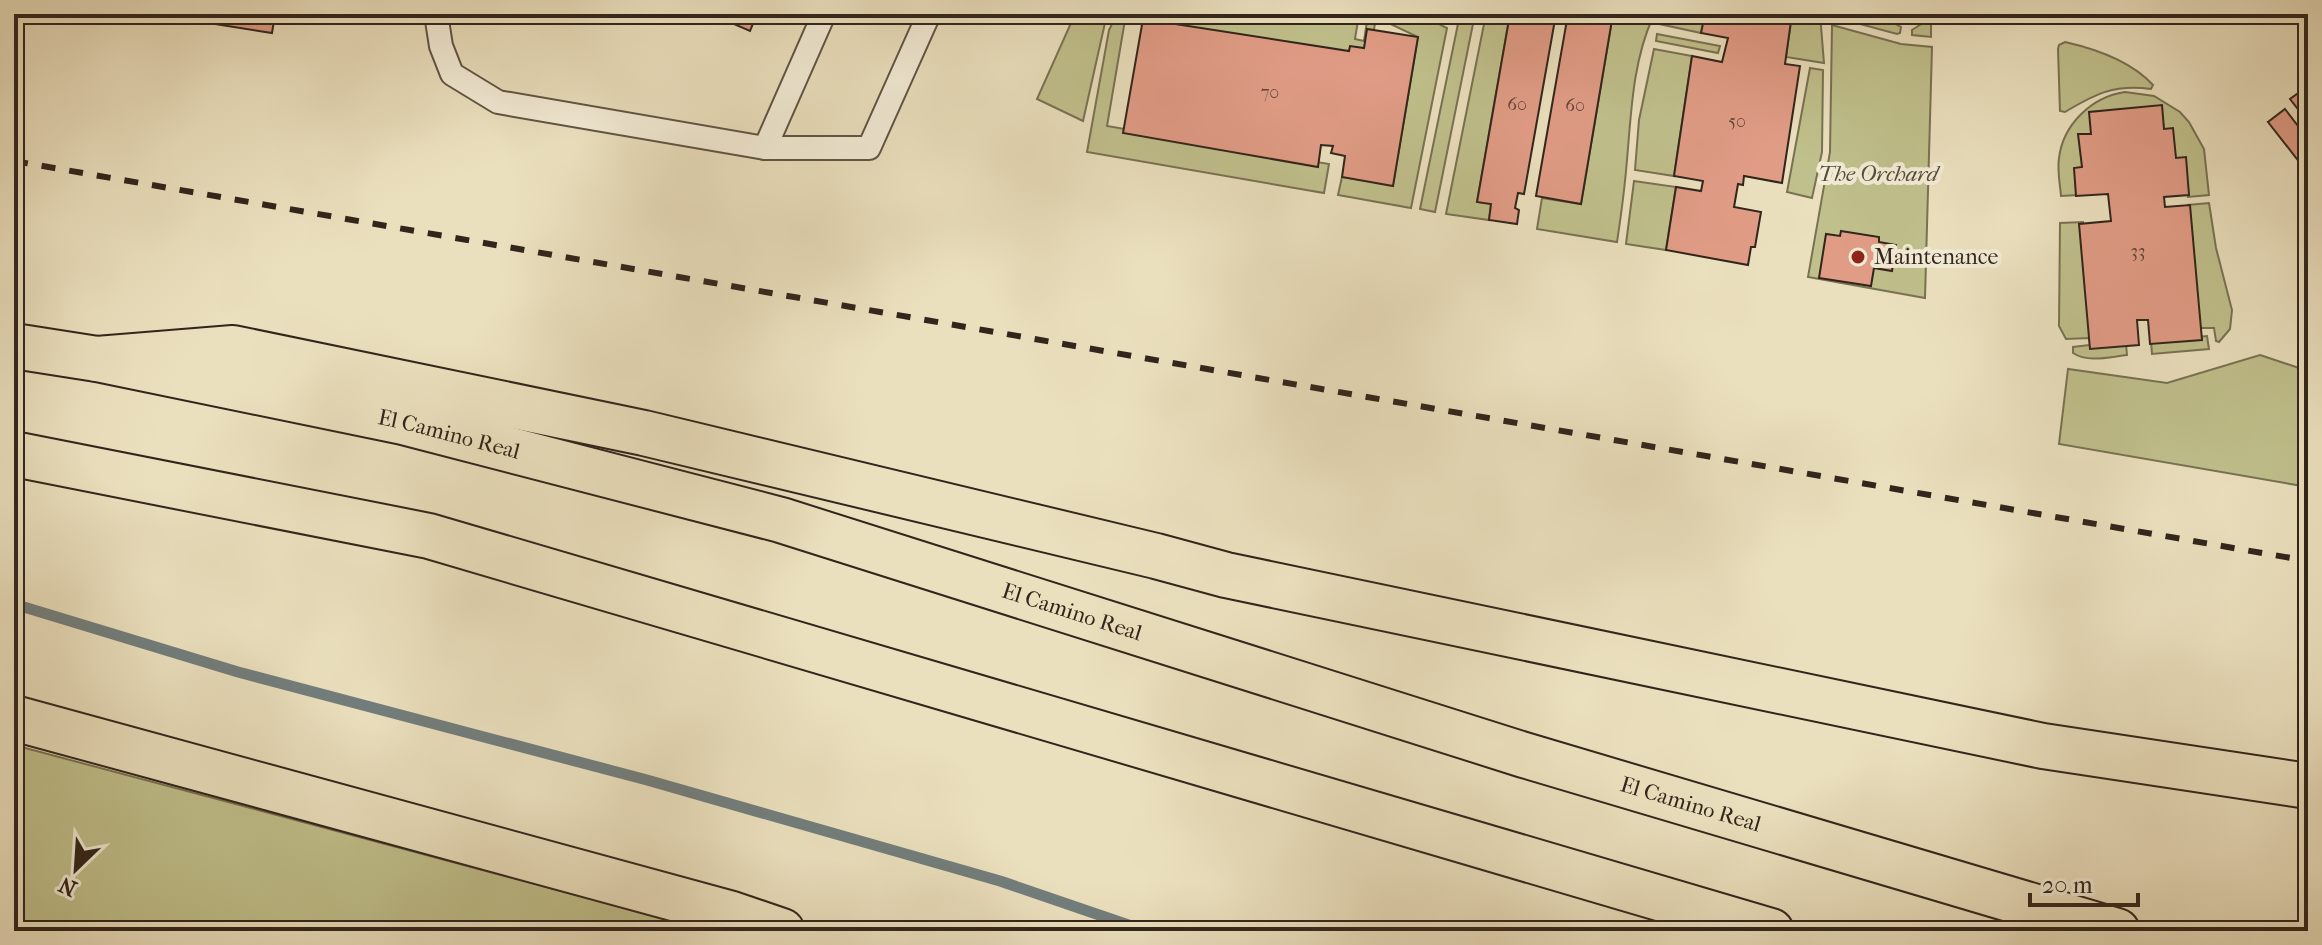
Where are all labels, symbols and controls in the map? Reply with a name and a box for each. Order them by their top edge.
house number: 70 [1261,82,1279,103]
house number: 60 [1507,94,1527,115]
house number: 60 [1565,95,1585,116]
house number: 50 [1728,111,1746,132]
park label: The Orchard [1818,161,1941,187]
house number: 33 [2131,241,2145,262]
place label: Maintenance [1874,244,1998,270]
marker: Maintenance [1849,248,1867,266]
street label: El Camino Real [376,404,523,465]
street label: El Camino Real [999,578,1145,646]
street label: El Camino Real [1617,771,1764,838]
north arrow [36,829,116,909]
scale bar [2030,857,2138,907]
text: N [55,871,81,902]
text: 20 m [2042,871,2093,899]

